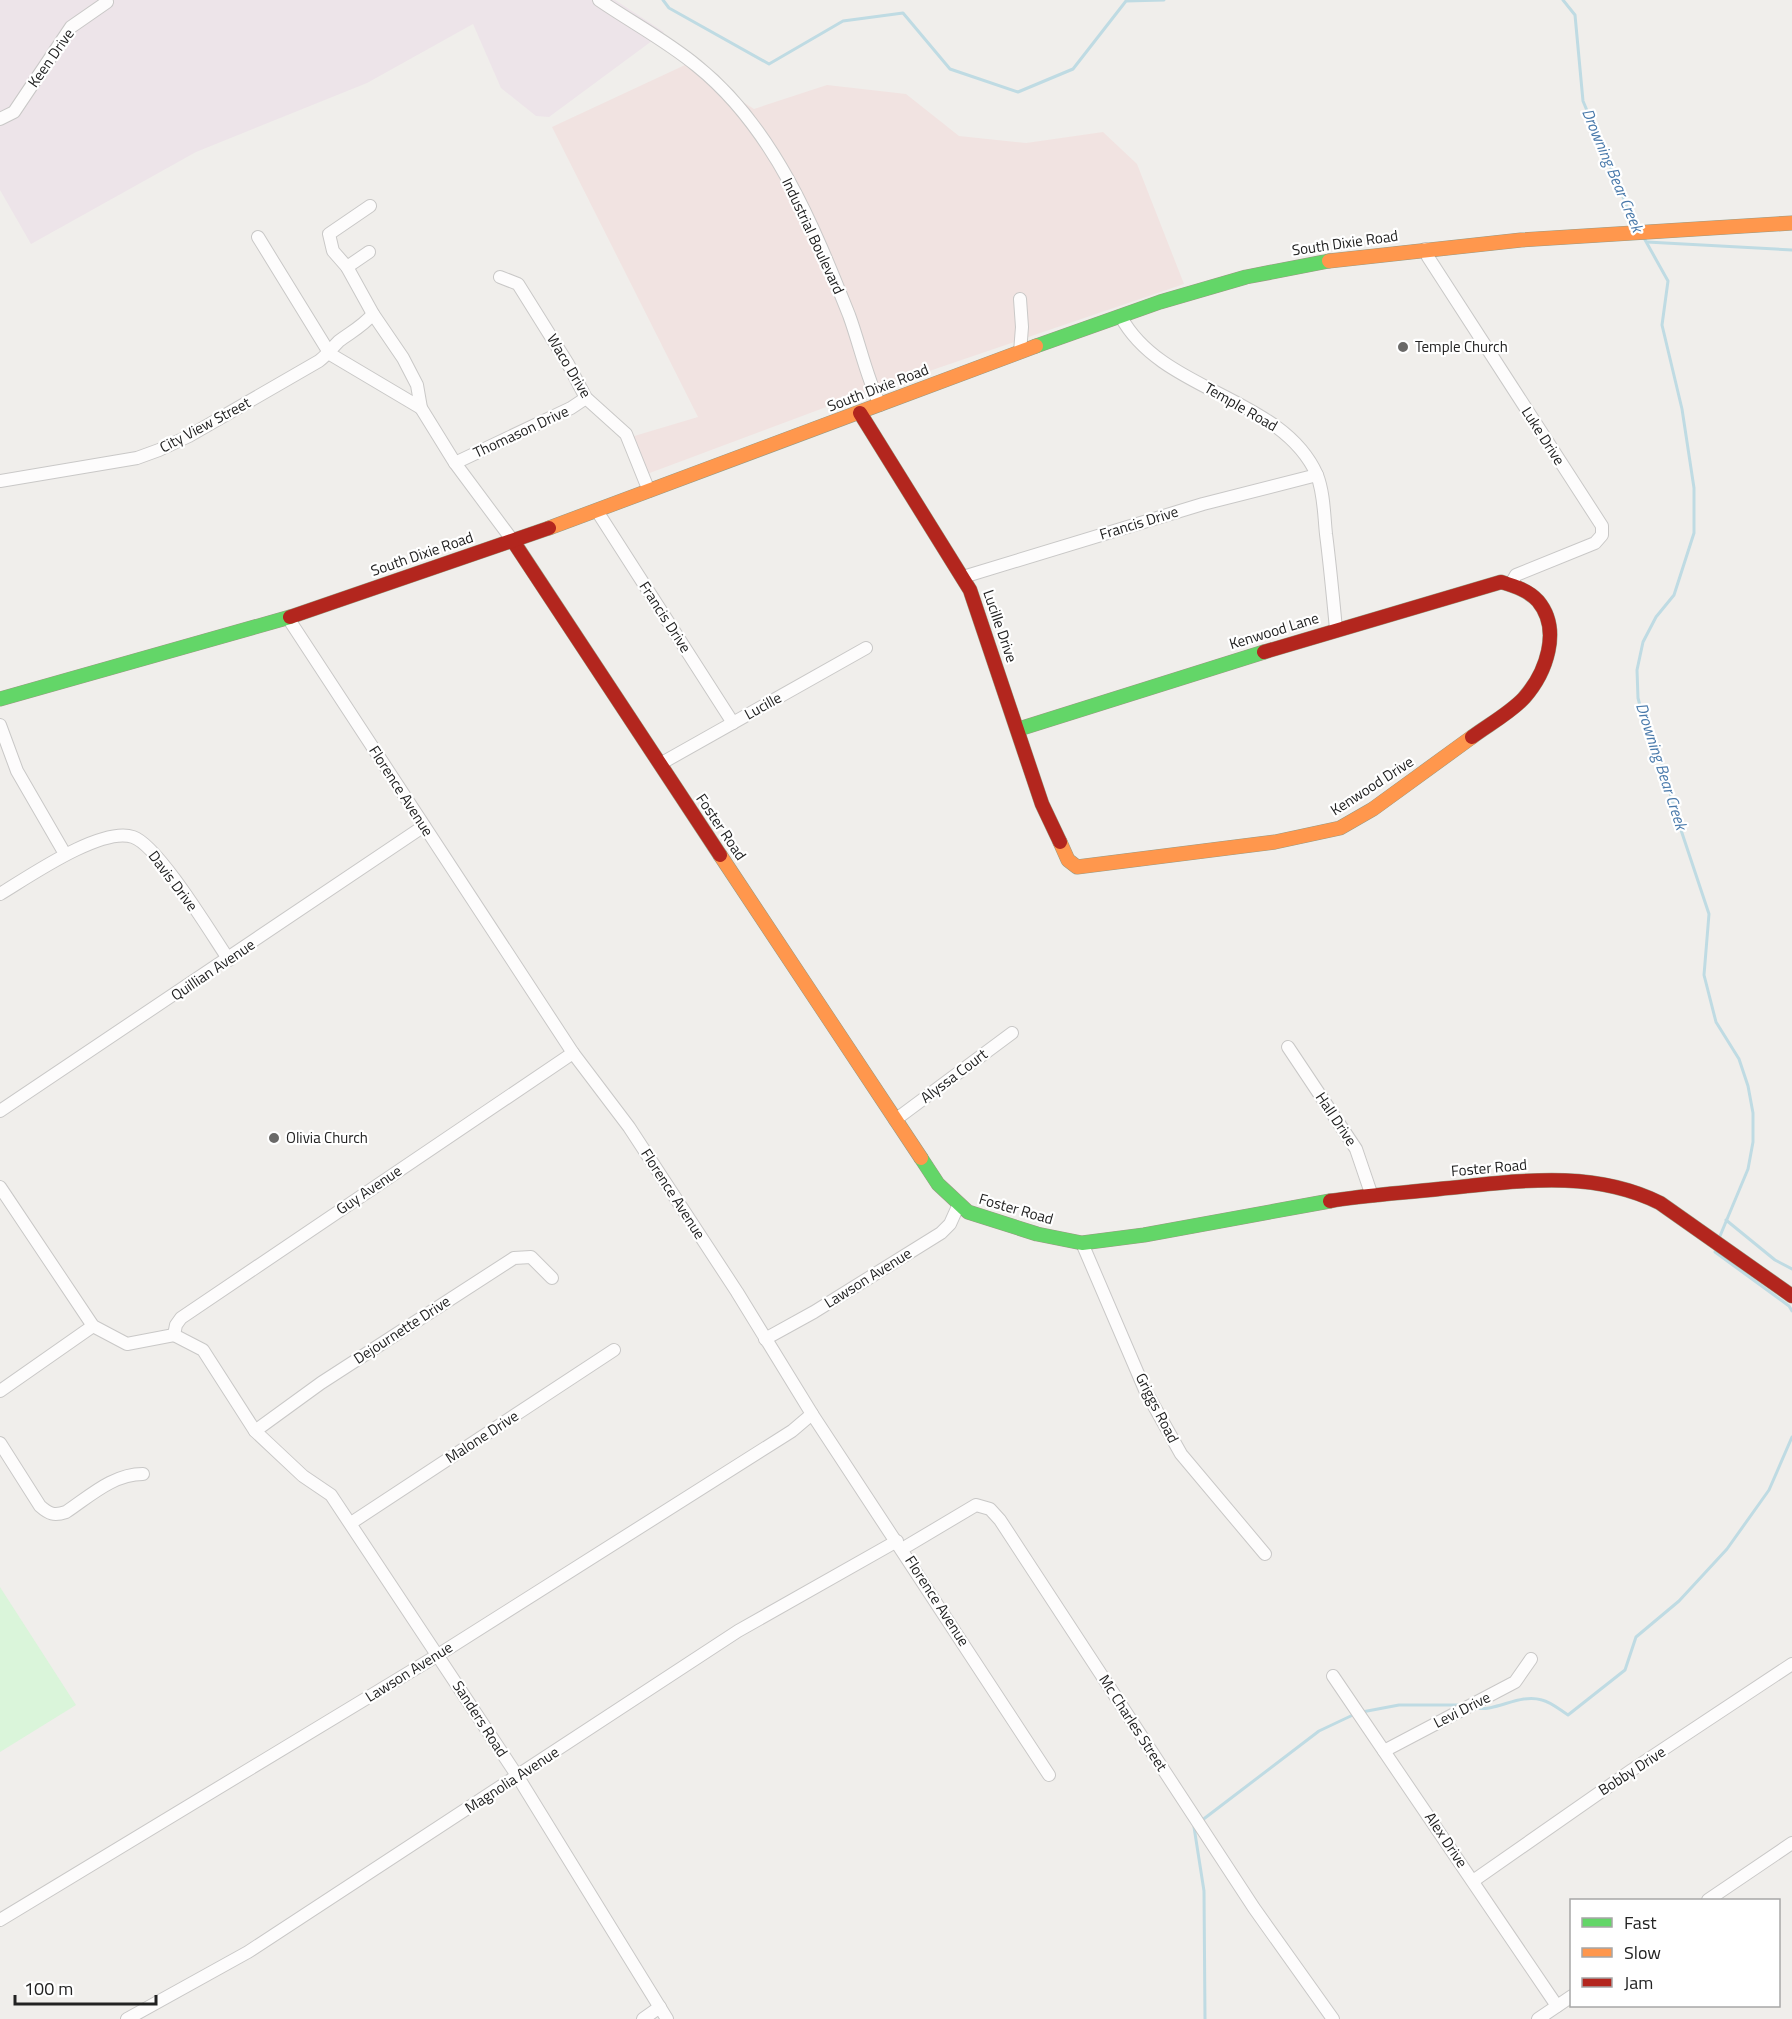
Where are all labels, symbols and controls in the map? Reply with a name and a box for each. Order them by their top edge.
street label: Keen Drive [22,23,79,92]
water label: Drowning Bear Creek [1576,104,1651,237]
street label: Industrial Boulevard [776,174,851,298]
street label: South Dixie Road [1290,224,1400,261]
street label: Waco Drive [541,329,598,402]
place label: Temple Church [1415,335,1508,358]
marker: Temple Church [1396,340,1410,354]
street label: South Dixie Road [824,358,932,417]
street label: Temple Road [1200,376,1282,437]
street label: City View Street [155,391,255,458]
street label: Thomason Drive [469,399,572,464]
street label: Luke Drive [1516,402,1571,470]
street label: Francis Drive [1097,500,1181,545]
street label: South Dixie Road [368,525,476,582]
street label: Francis Drive [634,576,697,657]
street label: Lucille Drive [977,586,1024,665]
street label: Kenwood Lane [1226,606,1322,655]
street label: Lucille [740,686,786,725]
water label: Drowning Bear Creek [1630,699,1694,834]
street label: Florence Avenue [363,741,439,841]
street label: Kenwood Drive [1326,750,1418,821]
street label: Foster Road [691,789,752,865]
street label: Davis Drive [143,846,204,916]
street label: Quillian Avenue [166,933,259,1006]
street label: Alyssa Court [915,1042,993,1108]
street label: Hall Drive [1310,1087,1363,1150]
place label: Olivia Church [286,1126,368,1149]
marker: Olivia Church [267,1131,281,1145]
street label: Florence Avenue [635,1144,711,1244]
street label: Foster Road [1450,1153,1528,1182]
street label: Guy Avenue [331,1159,406,1220]
street label: Foster Road [976,1187,1056,1230]
street label: Lawson Avenue [820,1242,916,1314]
street label: Dejournette Drive [349,1290,455,1370]
street label: Griggs Road [1130,1369,1185,1447]
street label: Malone Drive [441,1404,523,1469]
street label: Florence Avenue [899,1551,975,1651]
street label: Lawson Avenue [361,1636,457,1708]
street label: Mc Charles Street [1093,1670,1174,1776]
street label: Sanders Road [447,1676,514,1762]
street label: Levi Drive [1429,1685,1494,1734]
street label: Magnolia Avenue [460,1740,563,1819]
street label: Bobby Drive [1594,1740,1670,1801]
street label: Alex Drive [1419,1807,1474,1872]
legend [1570,1899,1780,2007]
text: Fast [1624,1909,1657,1936]
text: Slow [1624,1939,1661,1966]
scale bar [15,1968,156,2006]
text: Jam [1624,1969,1653,1996]
text: 100 m [24,1975,73,2002]

